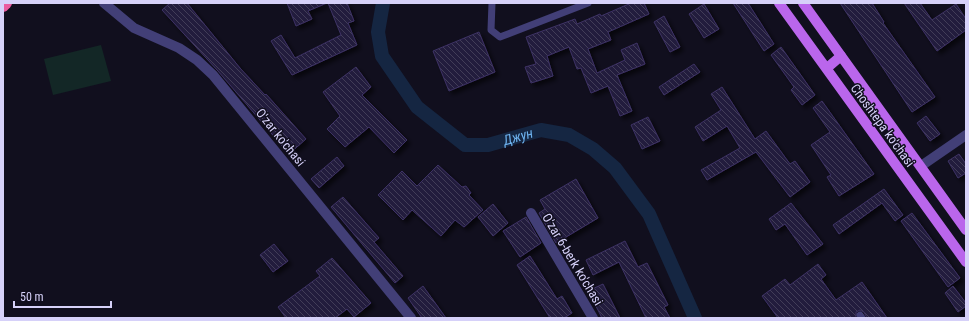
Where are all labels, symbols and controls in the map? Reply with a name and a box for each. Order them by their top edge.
street label: Choshtepa ko'chasi [847,81,918,170]
street label: O'zar ko'chasi [253,105,308,169]
water label: Джун [500,125,535,149]
street label: O'zar 6-berk ko'chasi [539,210,606,308]
scale bar [14,283,111,309]
text: 50 m [20,290,44,304]

